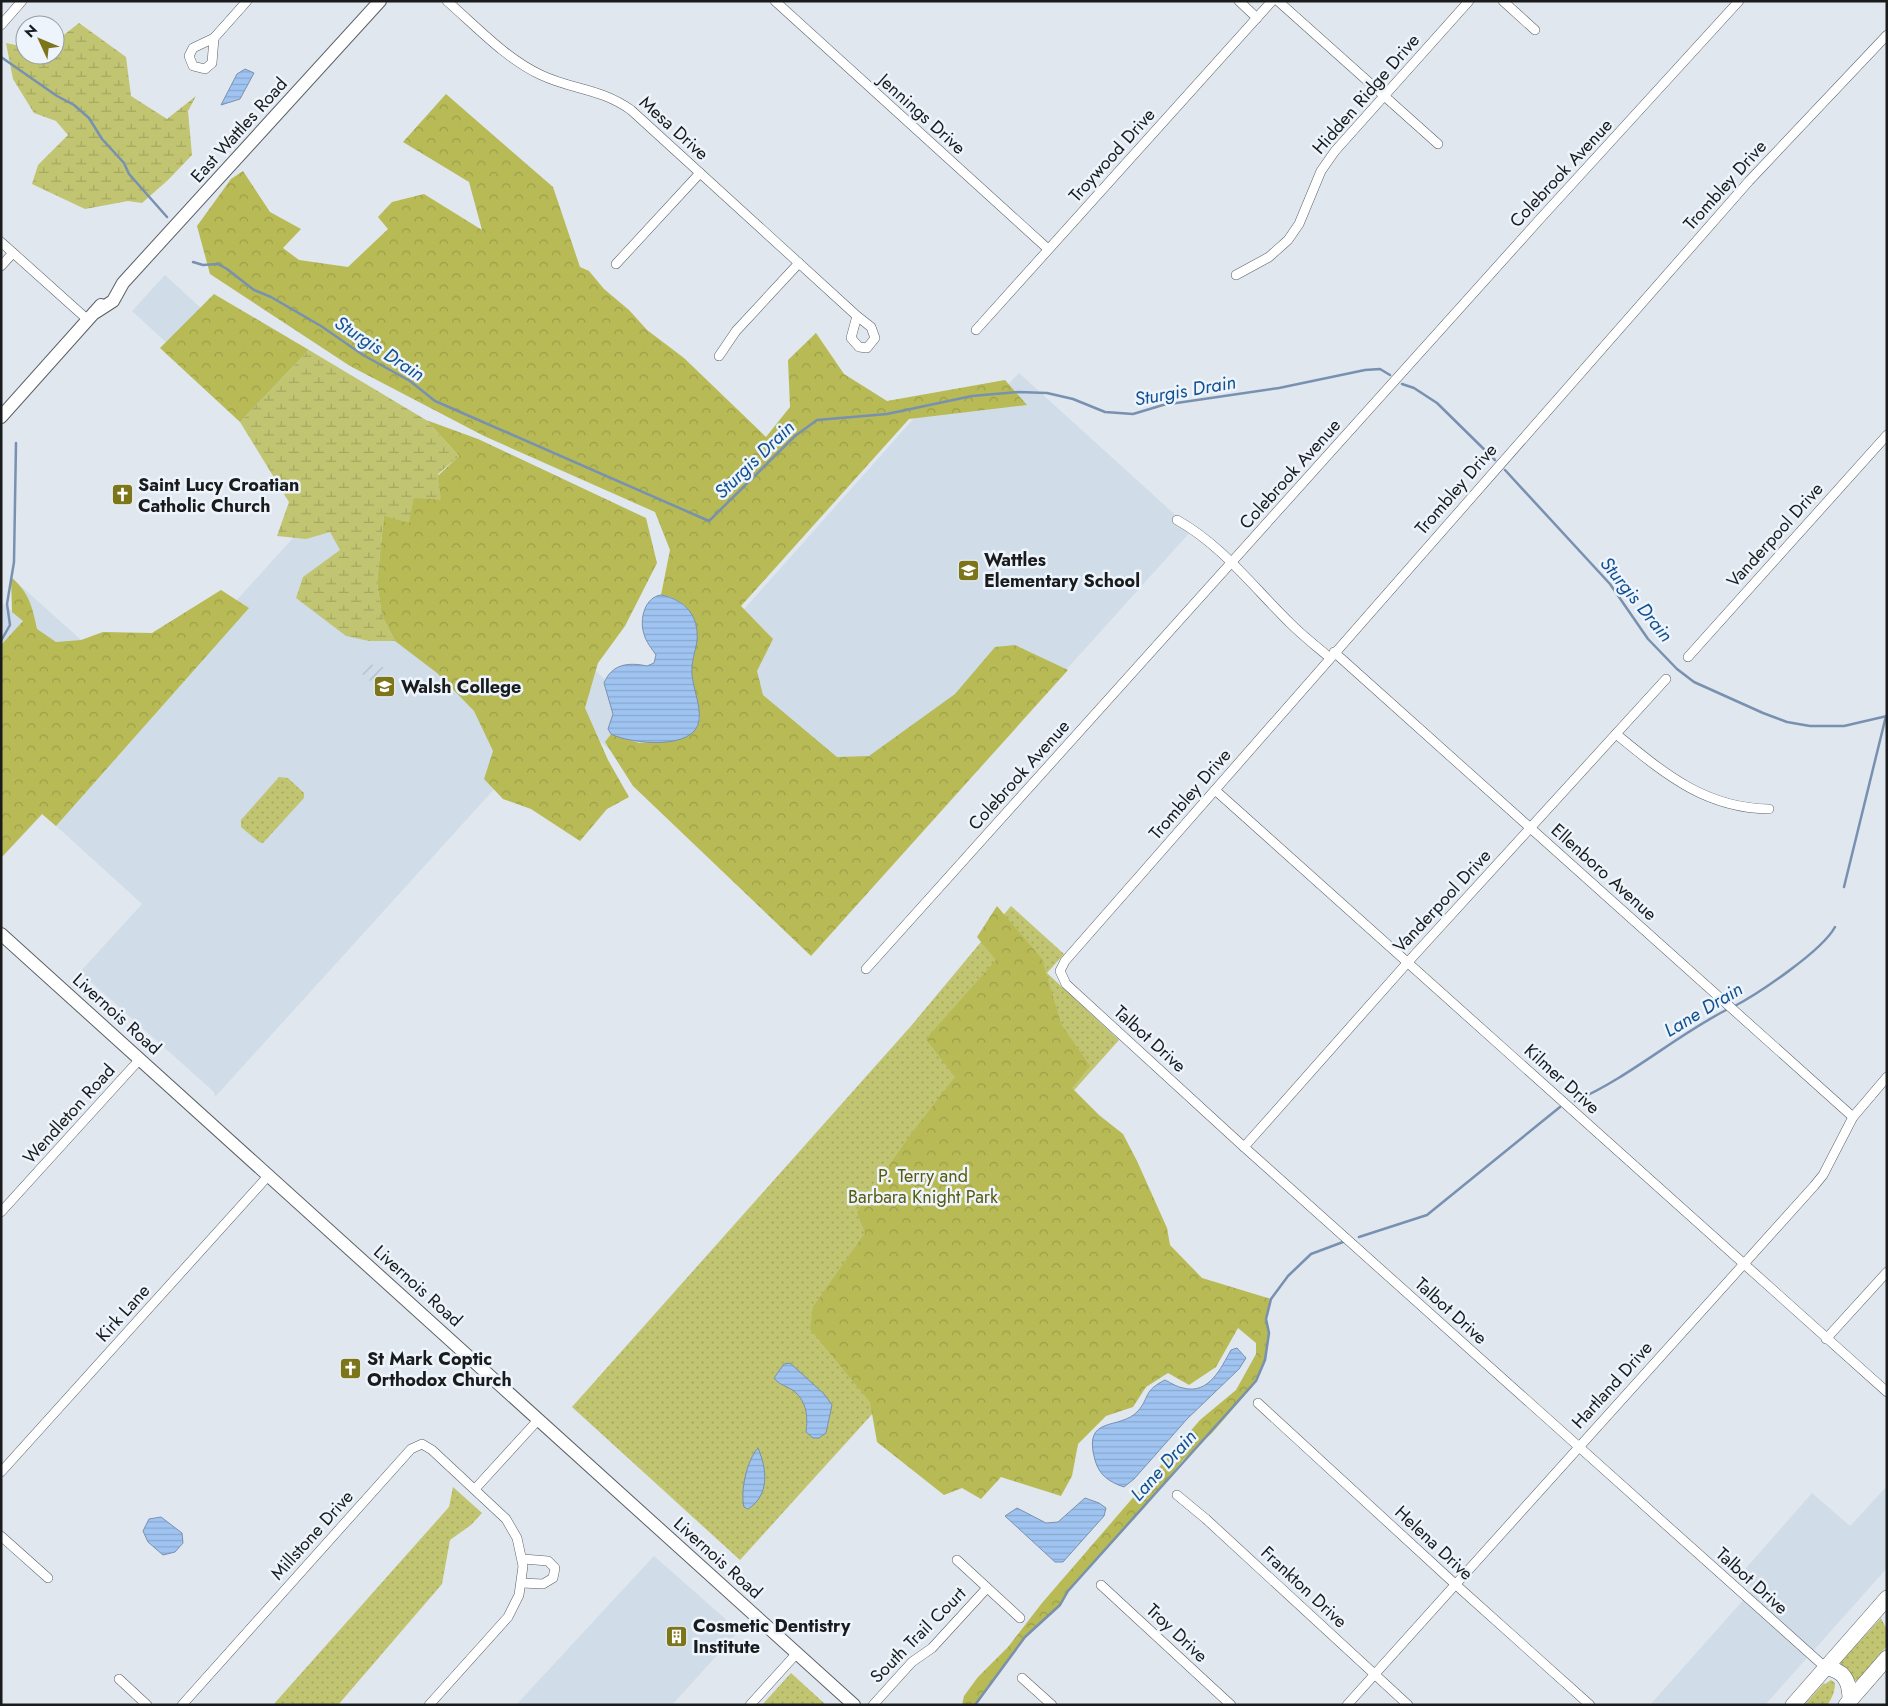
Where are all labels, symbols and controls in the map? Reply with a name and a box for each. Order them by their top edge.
north arrow [15,15,65,65]
text: N [20,20,42,42]
street label: Hidden Ridge Drive [1306,28,1426,160]
street label: Jennings Drive [871,66,971,160]
street label: East Wattles Road [185,72,293,188]
street label: Mesa Drive [634,90,714,166]
street label: Troywood Drive [1063,102,1161,208]
street label: Colebrook Avenue [1503,113,1619,233]
street label: Trombley Drive [1677,134,1773,236]
water label: Sturgis Drain [329,309,430,388]
water label: Sturgis Drain [1132,368,1238,413]
street label: Colebrook Avenue [1233,413,1347,535]
water label: Sturgis Drain [708,414,801,505]
street label: Trombley Drive [1409,438,1503,540]
place label: Saint Lucy Croatian Catholic Church [138,472,299,519]
street label: Vanderpool Drive [1721,477,1829,593]
church icon: Saint Lucy Croatian Catholic Church [110,483,134,507]
place label: Wattles Elementary School [984,547,1140,594]
water label: Sturgis Drain [1594,551,1679,648]
school or university icon: Wattles Elementary School [956,558,980,582]
place label: Walsh College [401,674,521,700]
school or university icon: Walsh College [373,675,397,699]
street label: Colebrook Avenue [962,714,1076,836]
street label: Trombley Drive [1143,743,1237,845]
street label: Ellenboro Avenue [1545,817,1663,927]
street label: Vanderpool Drive [1387,843,1497,959]
street label: Livernois Road [67,967,167,1061]
water label: Lane Drain [1659,975,1748,1044]
street label: Talbot Drive [1108,999,1192,1079]
street label: Kilmer Drive [1518,1038,1606,1120]
street label: Wendleton Road [17,1058,121,1170]
park label: P. Terry and Barbara Knight Park [848,1163,998,1210]
street label: Livernois Road [368,1239,468,1333]
street label: Talbot Drive [1409,1271,1493,1351]
street label: Kirk Lane [90,1278,156,1348]
street label: Hartland Drive [1566,1335,1658,1435]
place label: St Mark Coptic Orthodox Church [367,1346,512,1393]
church icon: St Mark Coptic Orthodox Church [339,1357,363,1381]
water label: Lane Drain [1124,1424,1203,1507]
street label: Millstone Drive [265,1484,359,1586]
street label: Helena Drive [1389,1500,1479,1586]
street label: Livernois Road [668,1511,768,1605]
street label: Frankton Drive [1255,1540,1353,1634]
street label: Talbot Drive [1710,1541,1794,1621]
street label: South Trail Court [864,1581,972,1689]
street label: Troy Drive [1140,1598,1214,1668]
place label: Cosmetic Dentistry Institute [693,1613,851,1660]
building icon: Cosmetic Dentistry Institute [665,1624,689,1648]

